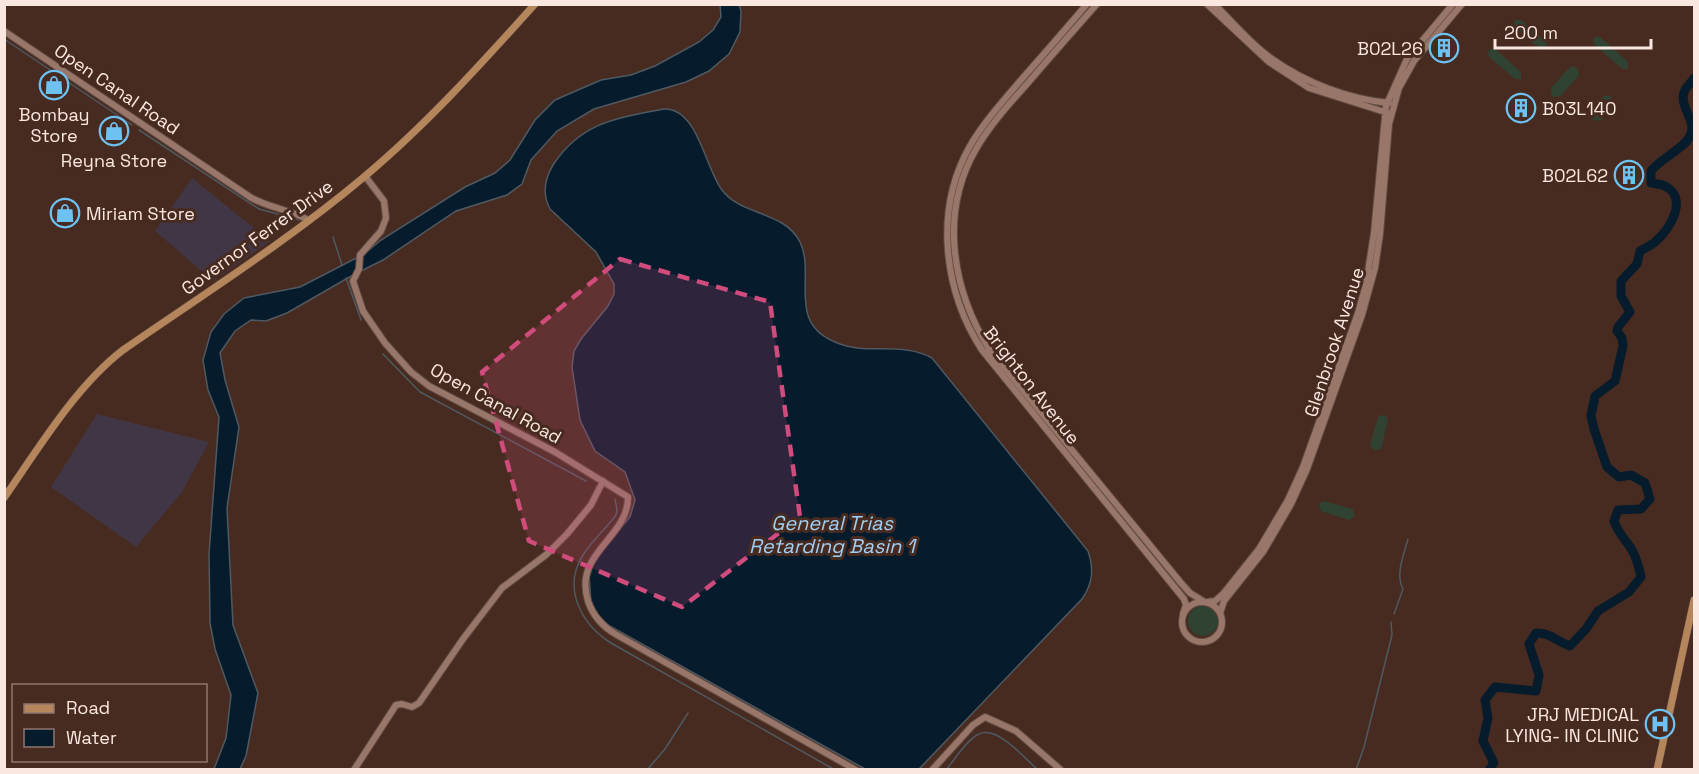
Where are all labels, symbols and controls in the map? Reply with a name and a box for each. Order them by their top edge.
scale bar [1495,12,1651,50]
text: 200 m [1504,21,1558,44]
building icon: B02L26 [1428,32,1460,64]
place label: B02L26 [1357,37,1423,60]
street label: Open Canal Road [50,39,184,139]
shop icon: Bombay Store [38,69,70,101]
building icon: B03L140 [1505,92,1537,124]
place label: B03L140 [1542,97,1616,120]
place label: Bombay Store [18,103,90,147]
shop icon: Reyna Store [98,115,130,147]
place label: Reyna Store [61,149,167,172]
building icon: B02L62 [1613,159,1645,191]
place label: B02L62 [1542,164,1608,187]
street label: Governor Ferrer Drive [177,174,337,300]
shop icon: Miriam Store [49,197,81,229]
place label: Miriam Store [86,202,195,225]
street label: Glenbrook Avenue [1299,264,1369,420]
street label: Brighton Avenue [979,321,1085,449]
street label: Open Canal Road [426,357,566,449]
water label: General Trias Retarding Basin 1 [749,510,918,559]
legend [12,684,207,762]
text: Road [66,696,110,719]
place label: JRJ MEDICAL LYING- IN CLINIC [1505,703,1639,747]
hospital icon: JRJ MEDICAL LYING- IN CLINIC [1644,708,1676,740]
text: Water [66,726,117,749]

